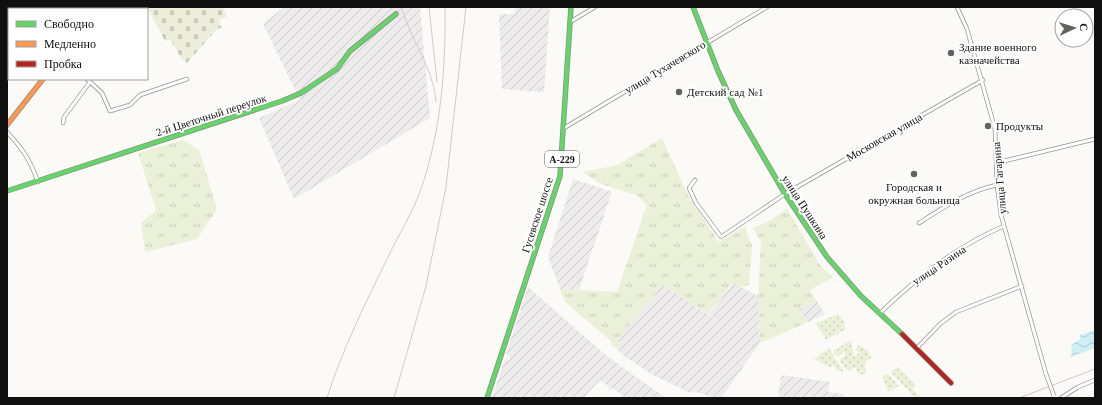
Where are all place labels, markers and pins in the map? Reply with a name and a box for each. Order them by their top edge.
place label: Здание военного казначейства [959,41,1037,66]
marker: Здание военного казначейства [946,48,956,58]
place label: Детский сад №1 [687,86,763,98]
marker: Детский сад №1 [674,87,684,97]
place label: Продукты [996,120,1044,132]
marker: Продукты [983,121,993,131]
marker: Городская и окружная больница [909,169,919,179]
place label: Городская и окружная больница [868,181,960,206]

